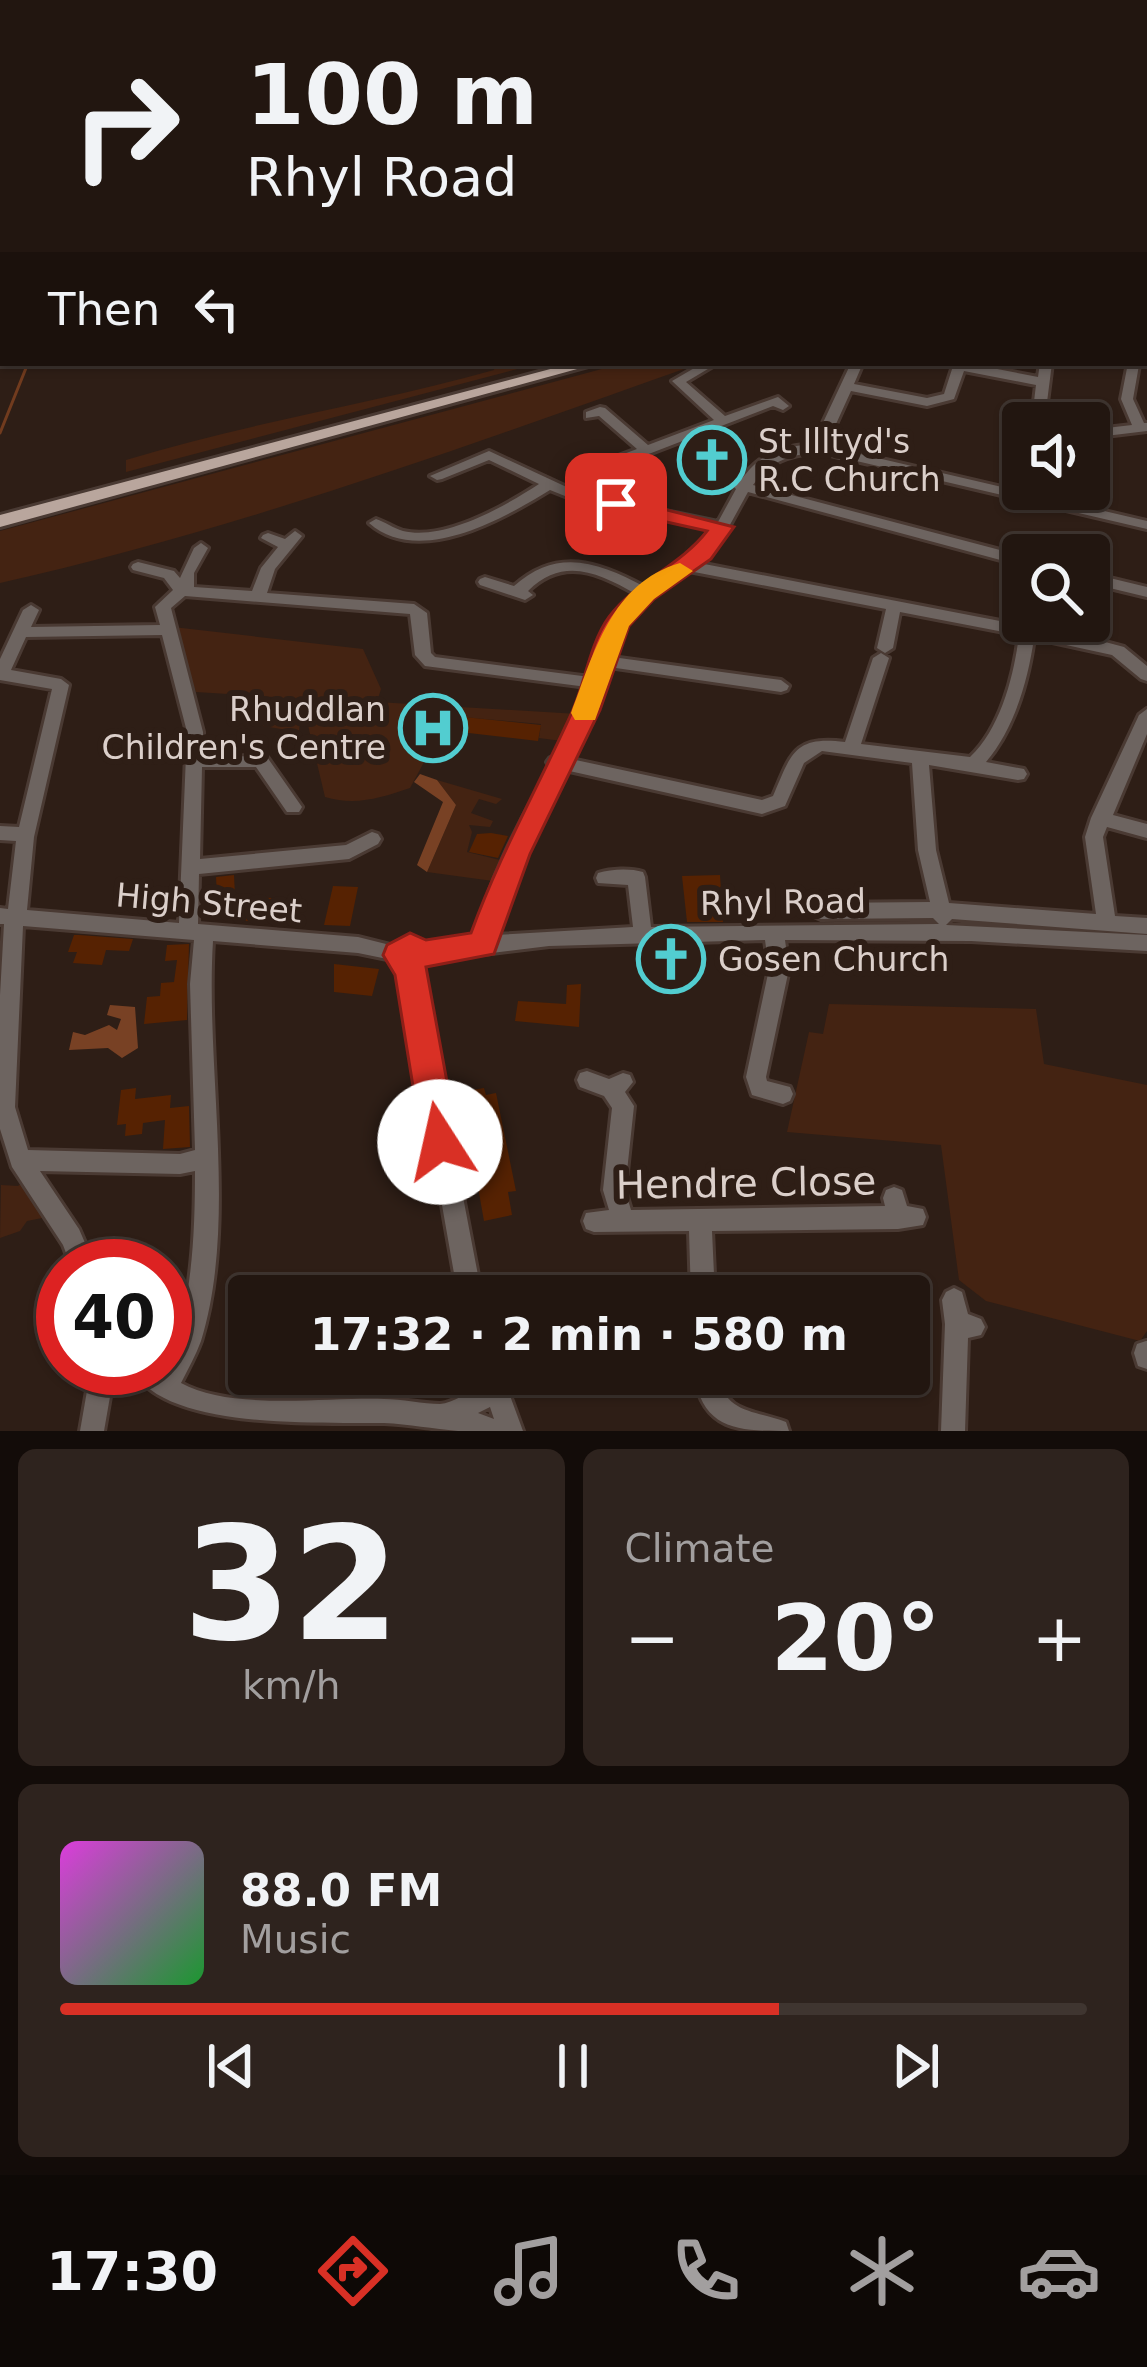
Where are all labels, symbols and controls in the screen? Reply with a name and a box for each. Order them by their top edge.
text: 100 m [246,46,538,144]
icon: right [48,48,204,204]
text: Rhyl Road [246,146,517,209]
icon: left [184,276,250,342]
text: Then [48,283,160,336]
map controls [1002,402,1110,642]
button: sound [1002,402,1110,510]
place label: St Illtyd's R.C Church [758,422,941,499]
church icon: St Illtyd's R.C Church [677,425,747,495]
pin [565,453,667,555]
icon: arrive [583,471,649,537]
button: search [1002,534,1110,642]
place label: Rhuddlan Children's Centre [102,690,386,767]
hospital icon: Rhuddlan Children's Centre [398,693,468,763]
street label: High Street [114,875,304,931]
street label: Rhyl Road [700,881,866,923]
church icon: Gosen Church [636,924,706,994]
place label: Gosen Church [718,940,949,979]
position arrow [377,1079,503,1205]
street label: Hendre Close [615,1158,877,1208]
speed limit sign: 40 [36,1239,192,1395]
text: 17:32 · 2 min · 580 m [310,1308,848,1361]
text: 32 [183,1494,400,1676]
text: Climate [625,1526,775,1571]
text: 20° [771,1586,941,1691]
text: − [625,1600,680,1677]
text: + [1032,1600,1087,1677]
text: km/h [242,1663,340,1708]
text: 88.0 FM [240,1864,442,1917]
text: Music [240,1917,351,1962]
icon: previous [198,2033,264,2099]
icon: pause [540,2033,606,2099]
icon: next [883,2033,949,2099]
icon: directions [311,2229,395,2313]
icon: music [487,2229,571,2313]
icon: phone [664,2229,748,2313]
icon: climate [840,2229,924,2313]
icon: car [1017,2229,1101,2313]
text: 17:30 [46,2240,218,2303]

